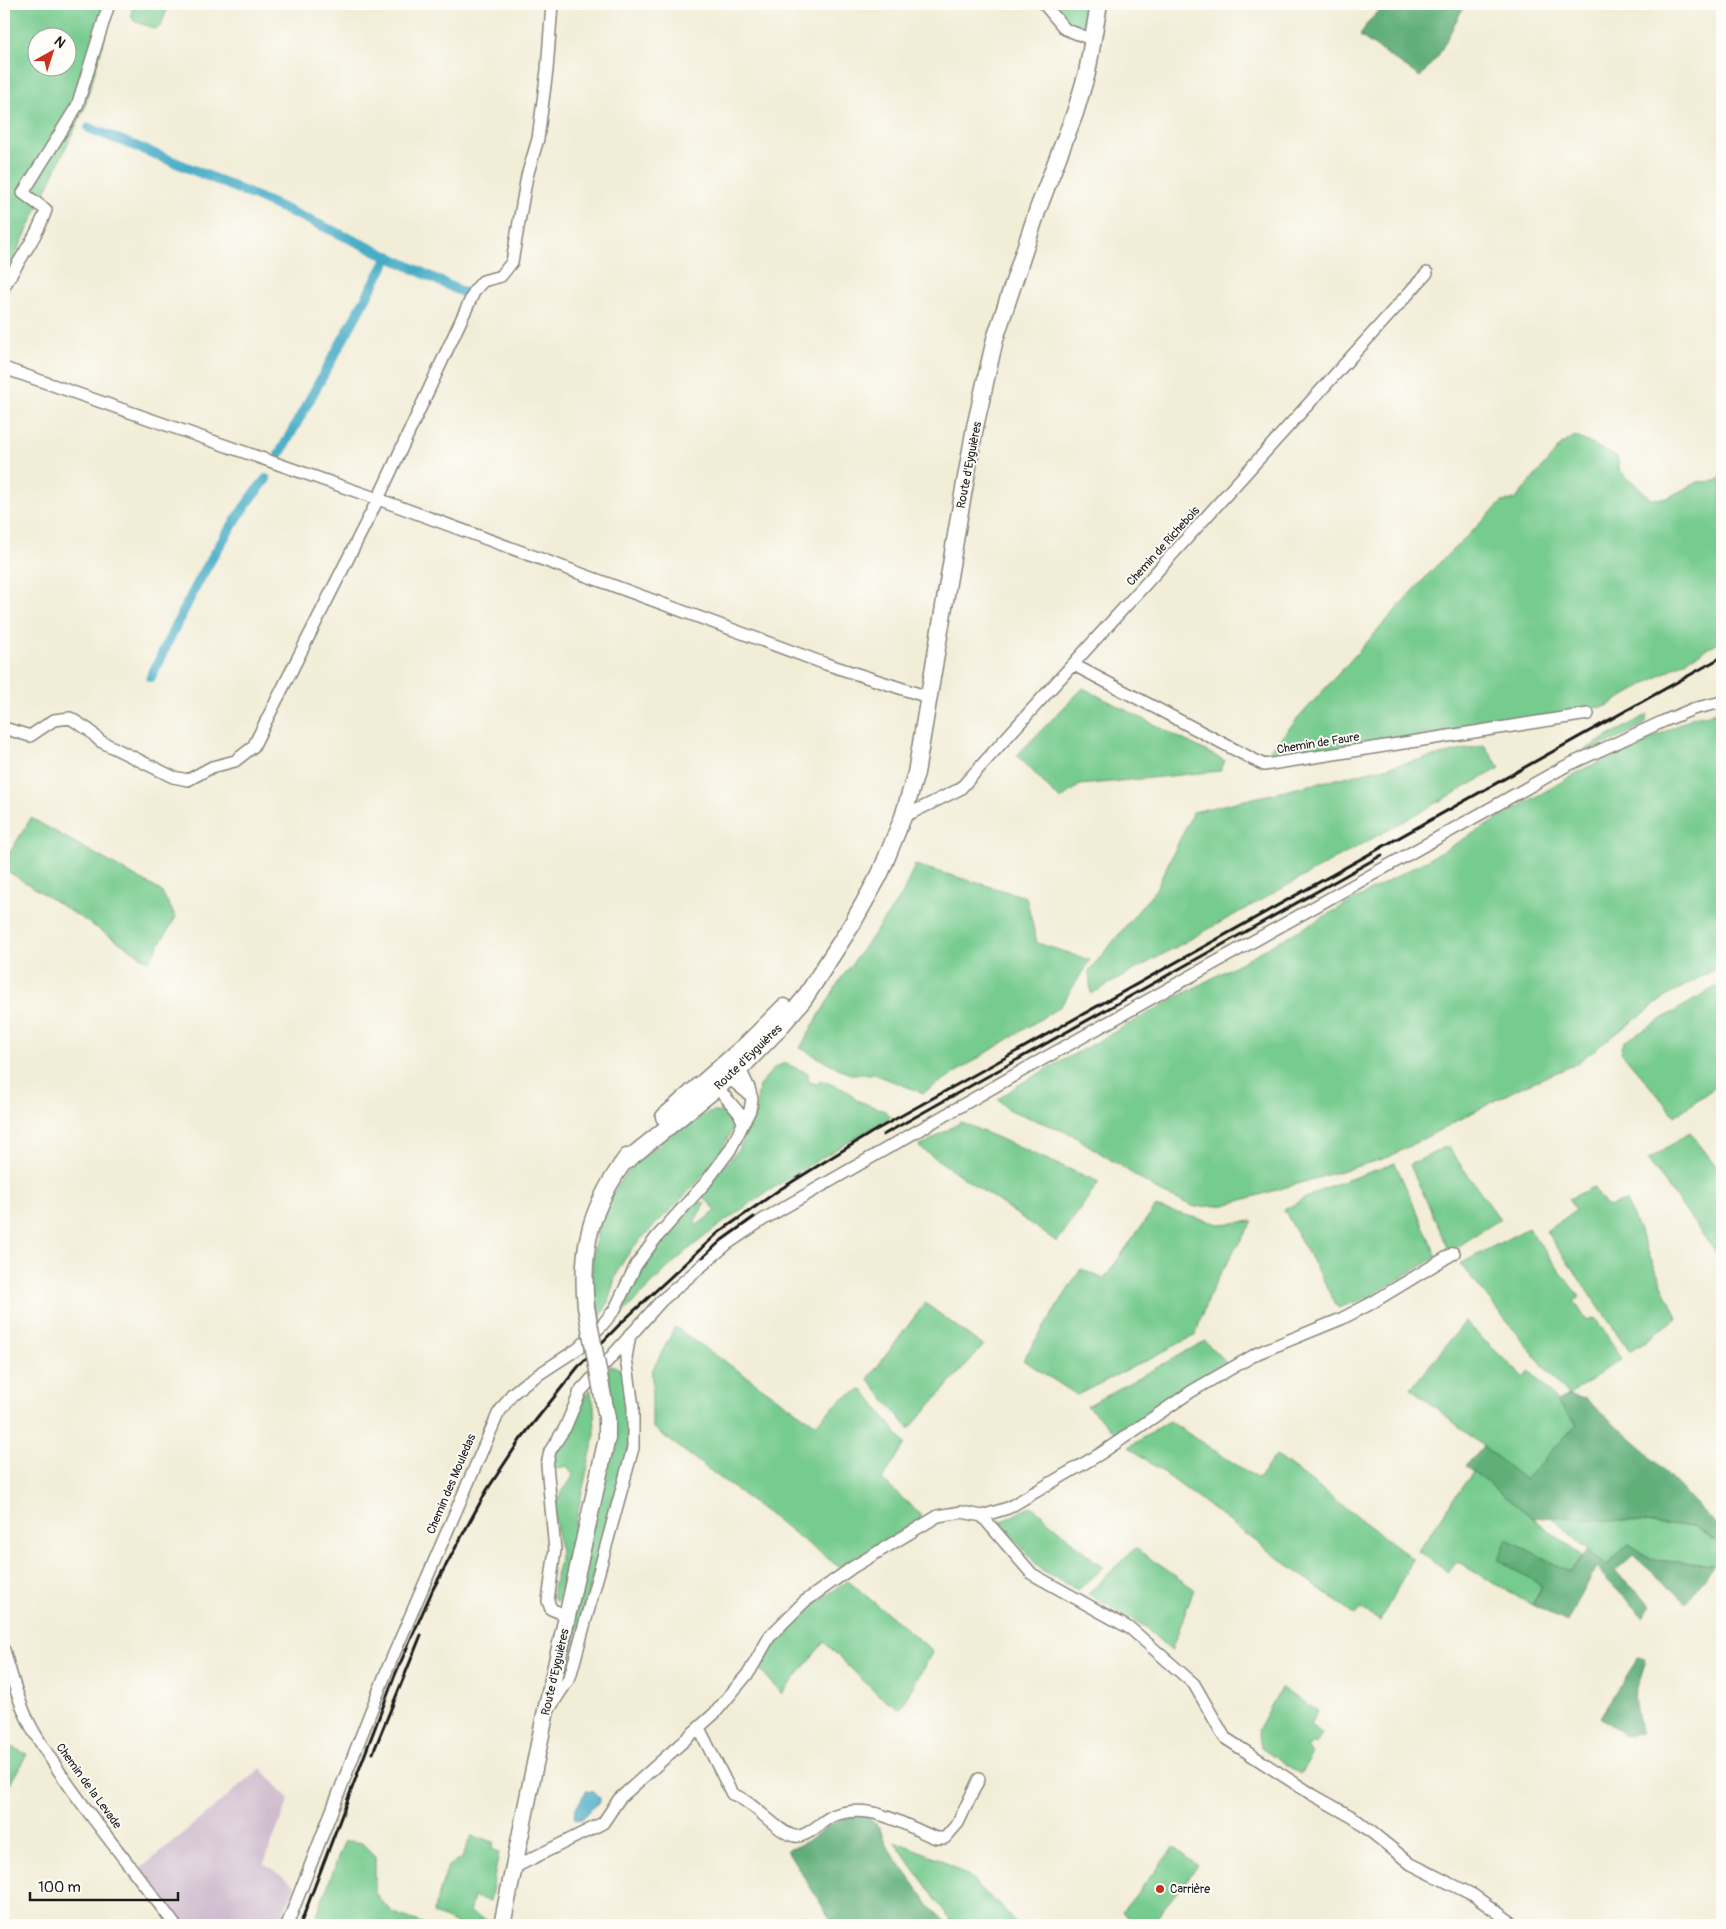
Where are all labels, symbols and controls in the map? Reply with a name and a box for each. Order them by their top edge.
north arrow [28,28,78,78]
text: N [51,33,69,52]
street label: Route d'Eyguières [954,420,985,510]
street label: Chemin de Richebois [1124,503,1203,589]
street label: Chemin de Faure [1276,730,1360,757]
street label: Route d'Eyguières [711,1021,786,1093]
street label: Chemin des Mouledas [424,1431,480,1537]
street label: Route d'Eyguières [538,1627,573,1717]
street label: Chemin de la Levade [53,1741,125,1832]
scale bar [30,1869,178,1901]
text: 100 m [38,1878,81,1897]
place label: Carrière [1170,1882,1210,1897]
marker: Carrière [1154,1883,1166,1895]

